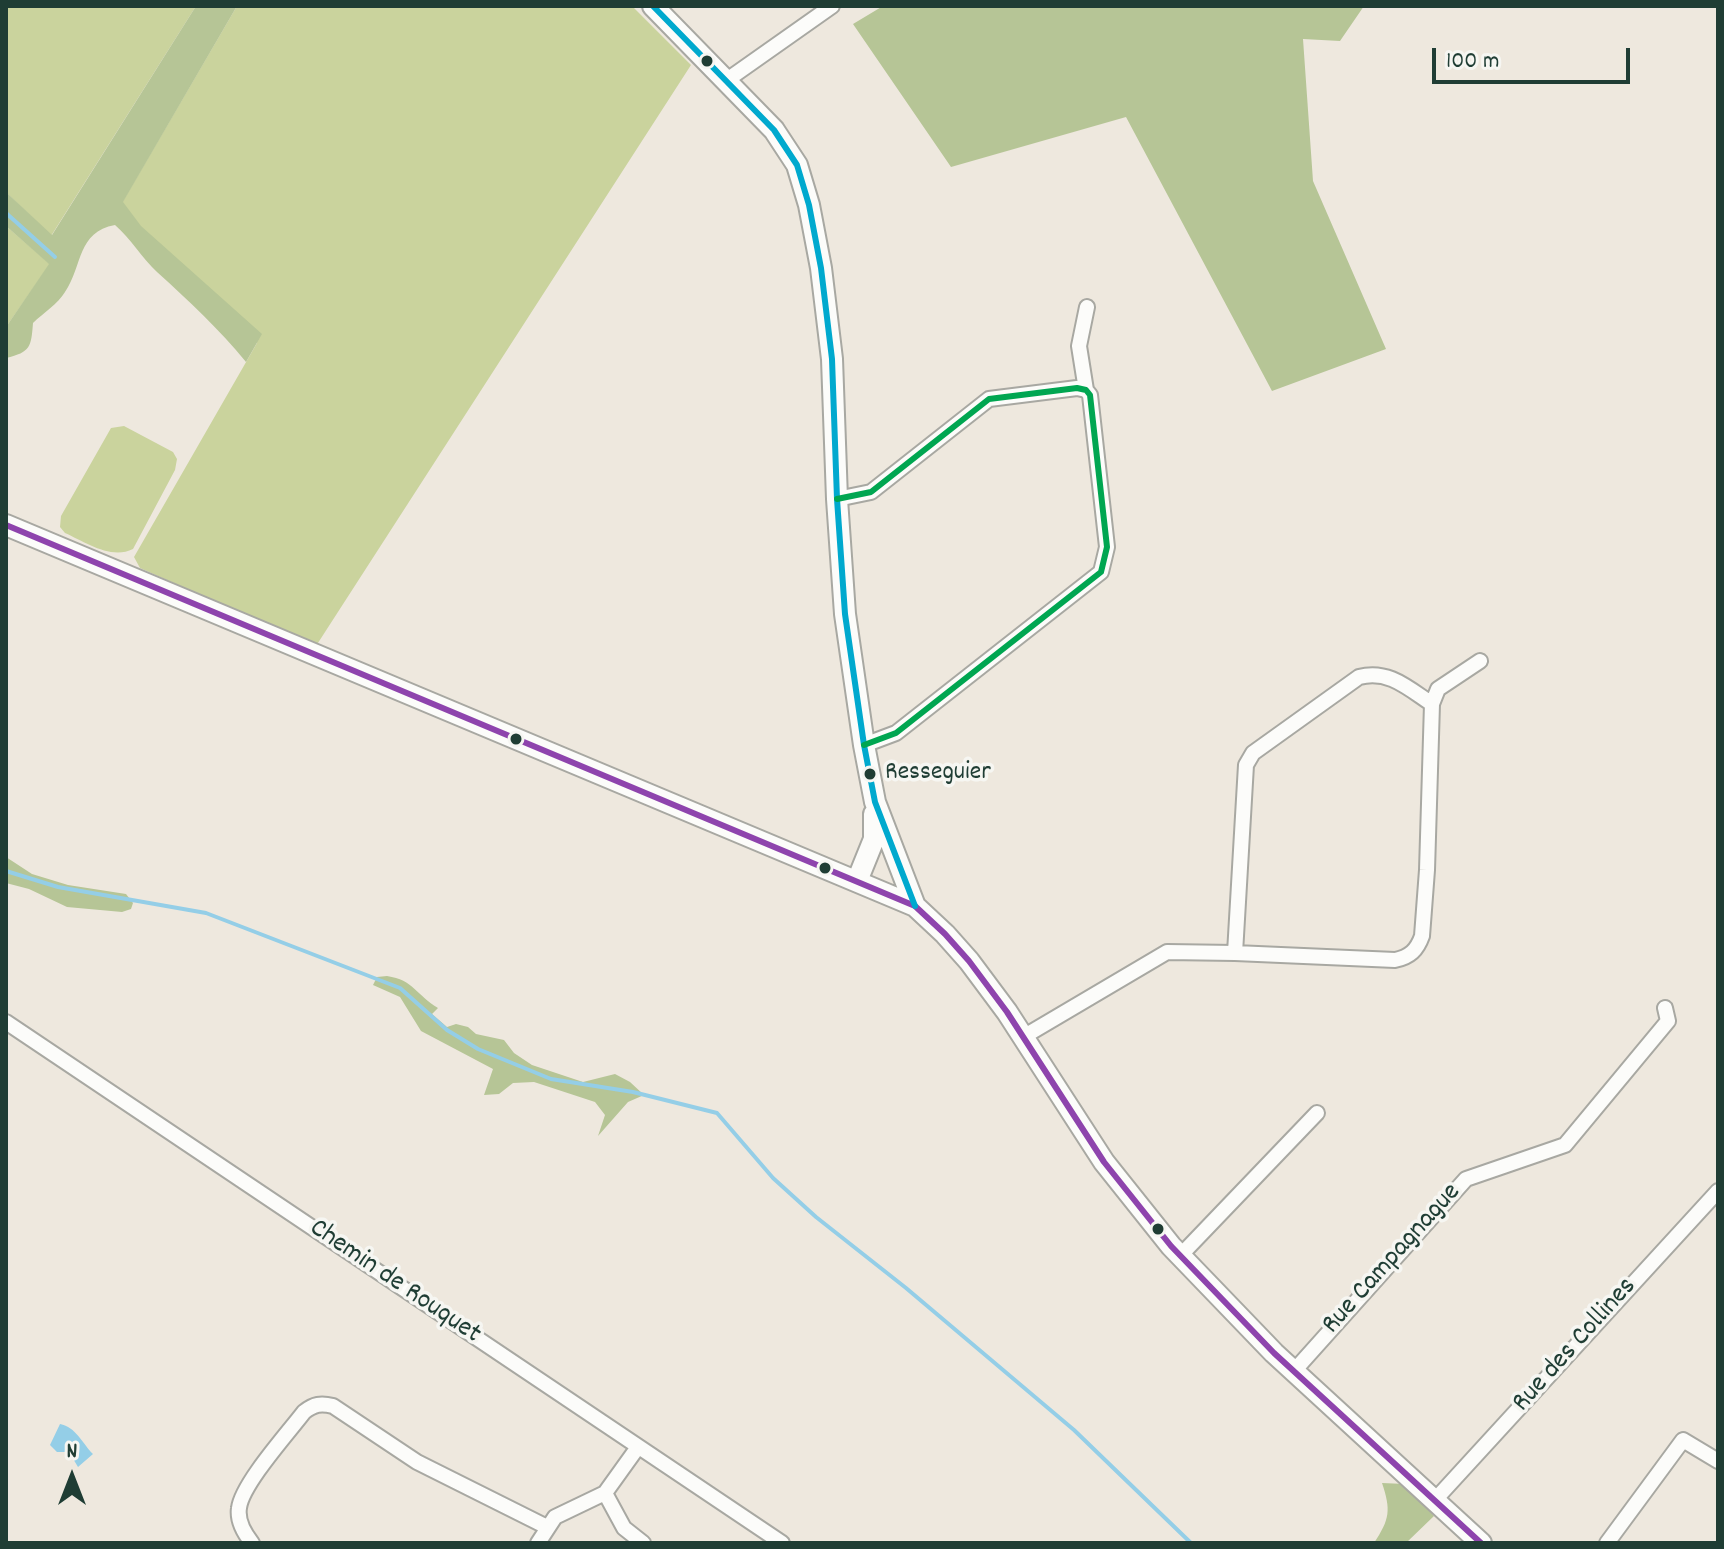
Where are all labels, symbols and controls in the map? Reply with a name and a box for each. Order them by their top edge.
scale bar [1436,32,1634,82]
text: 100 m [1446,45,1499,79]
unlabelled marker [699,53,715,69]
unlabelled marker [508,731,524,747]
place label: Resseguier [885,758,991,790]
marker: Resseguier [862,766,878,782]
unlabelled marker [817,860,833,876]
street label: Rue Campagnague [1316,1178,1470,1342]
street label: Chemin de Rouquet [302,1213,486,1353]
unlabelled marker [1150,1221,1166,1237]
street label: Rue des Collines [1507,1272,1645,1420]
north arrow [32,1437,112,1517]
text: N [67,1437,77,1468]

